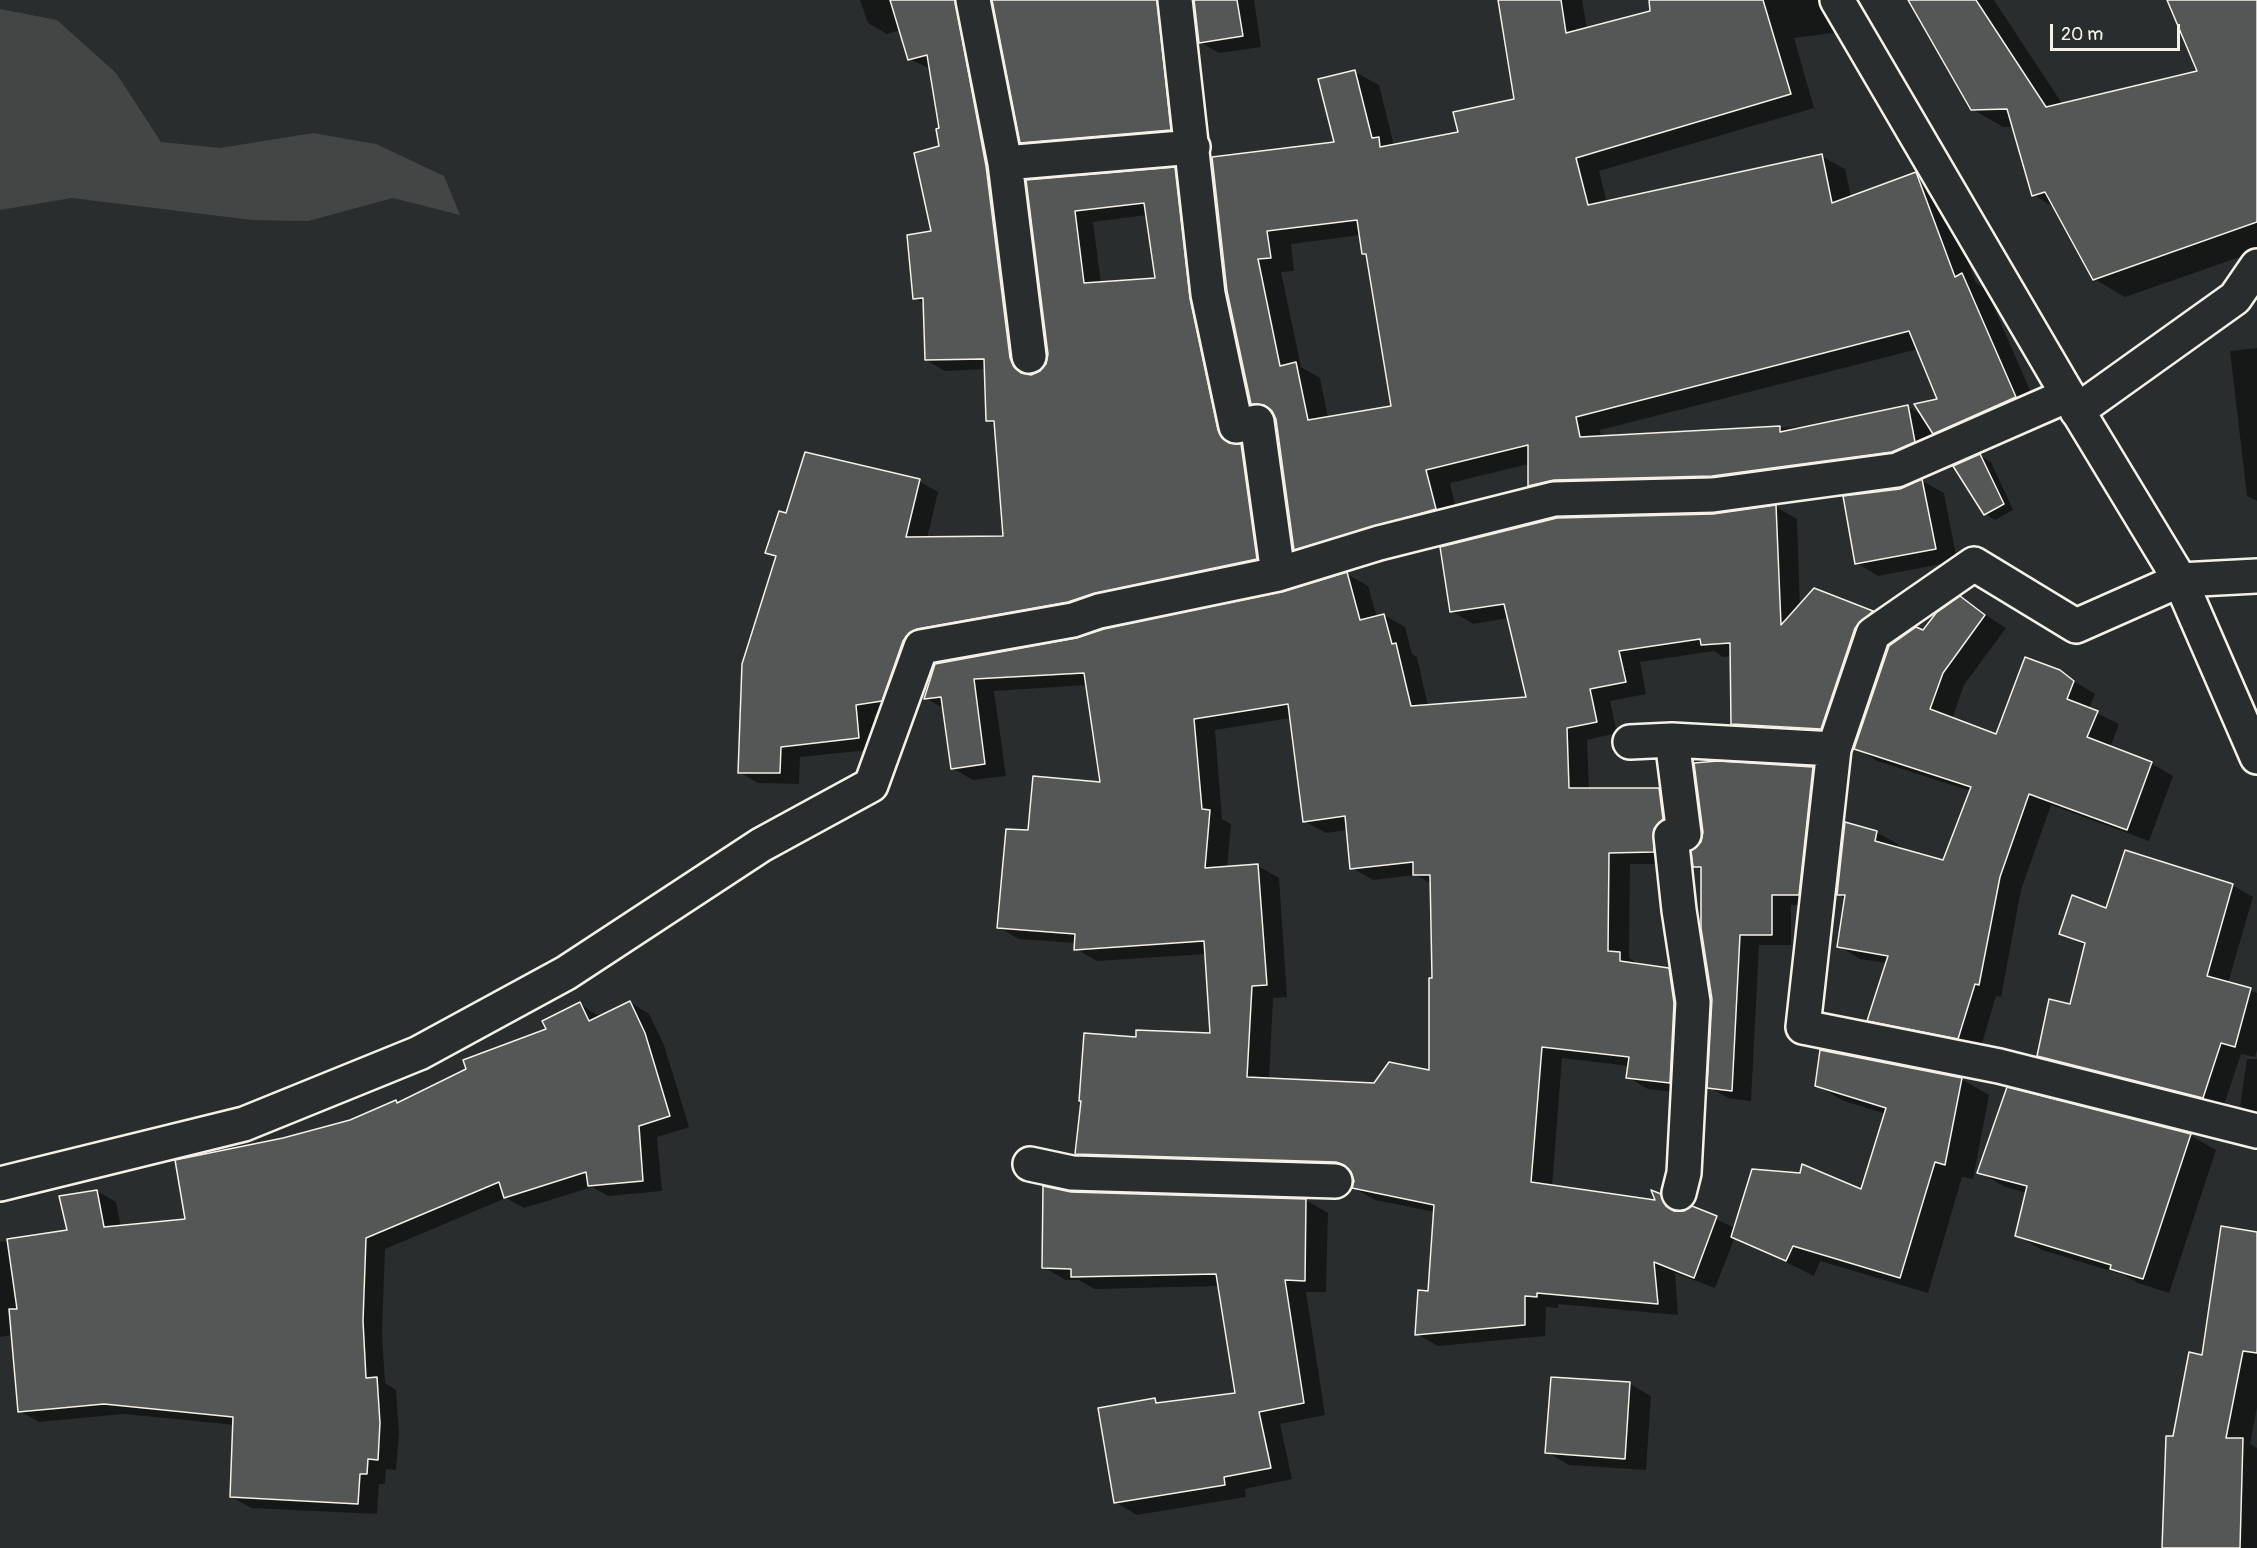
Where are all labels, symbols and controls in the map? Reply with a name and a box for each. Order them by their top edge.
scale bar [2053,12,2184,50]
text: 20 m [2061,23,2103,46]

